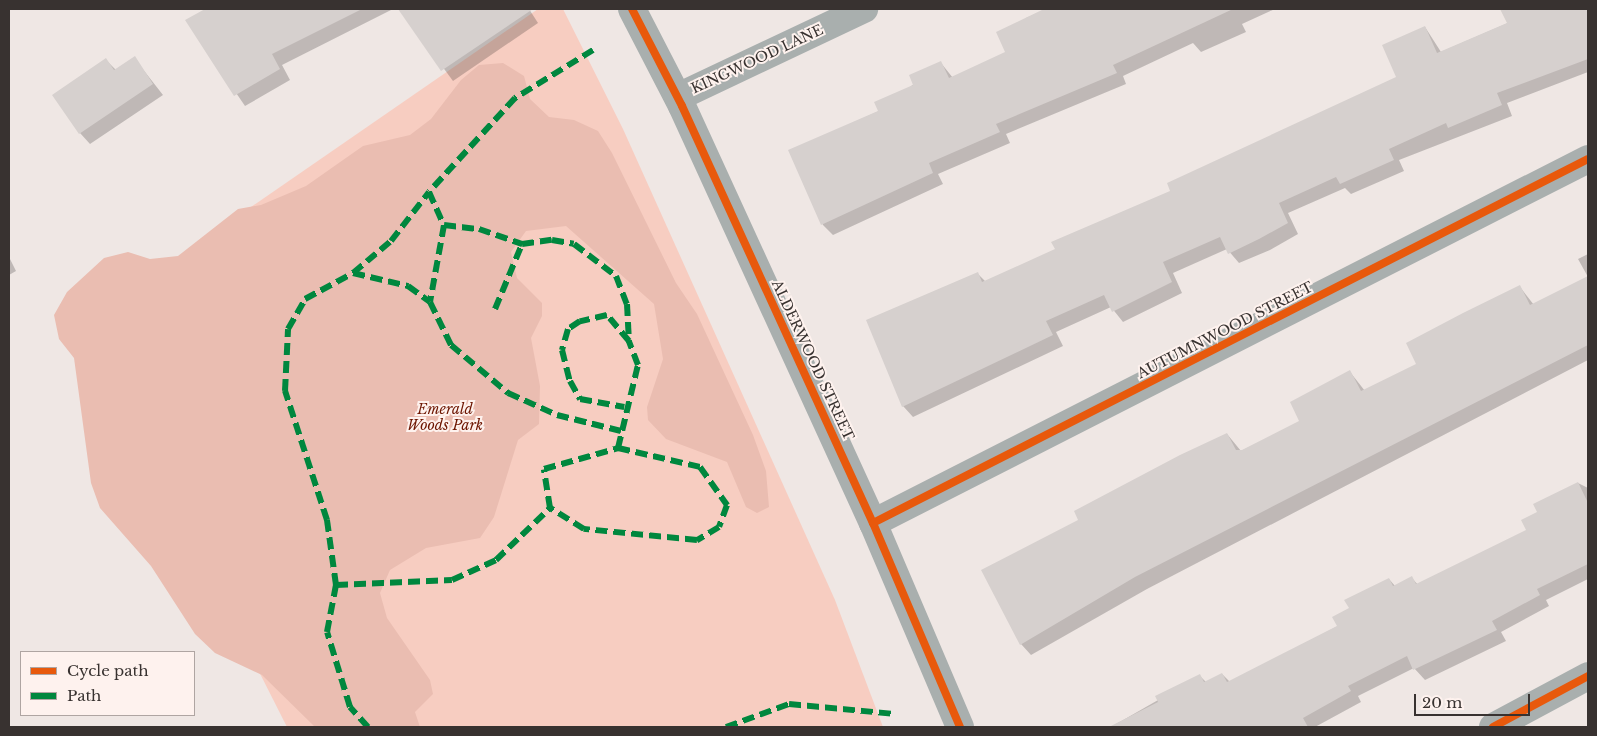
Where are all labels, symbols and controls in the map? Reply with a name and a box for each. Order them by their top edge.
street label: KINGWOOD LANE [688,21,826,97]
street label: ALDERWOOD STREET [768,277,858,443]
street label: AUTUMNWOOD STREET [1134,278,1316,382]
park label: Emerald Woods Park [407,401,483,434]
legend [20,651,195,716]
text: Cycle path [67,661,149,680]
scale bar [1417,684,1533,716]
text: Path [67,686,101,705]
text: 20 m [1422,693,1462,712]

